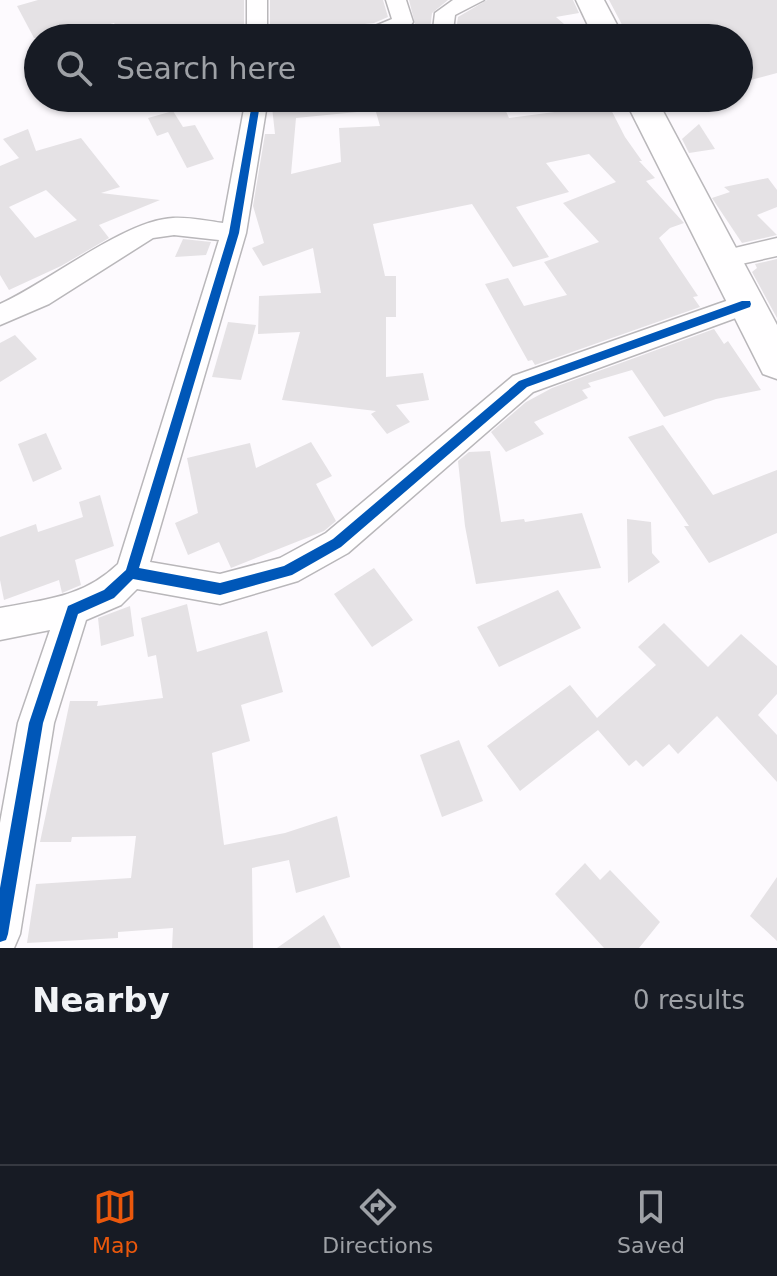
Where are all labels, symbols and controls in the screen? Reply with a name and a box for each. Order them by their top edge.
search box [24,24,753,112]
icon: search [52,46,96,90]
text: Search here [116,51,296,86]
text: Nearby [32,980,170,1020]
text: 0 results [633,985,745,1015]
tab: Map [92,1185,138,1258]
tab: Directions [322,1185,433,1258]
tab: Saved [617,1185,685,1258]

